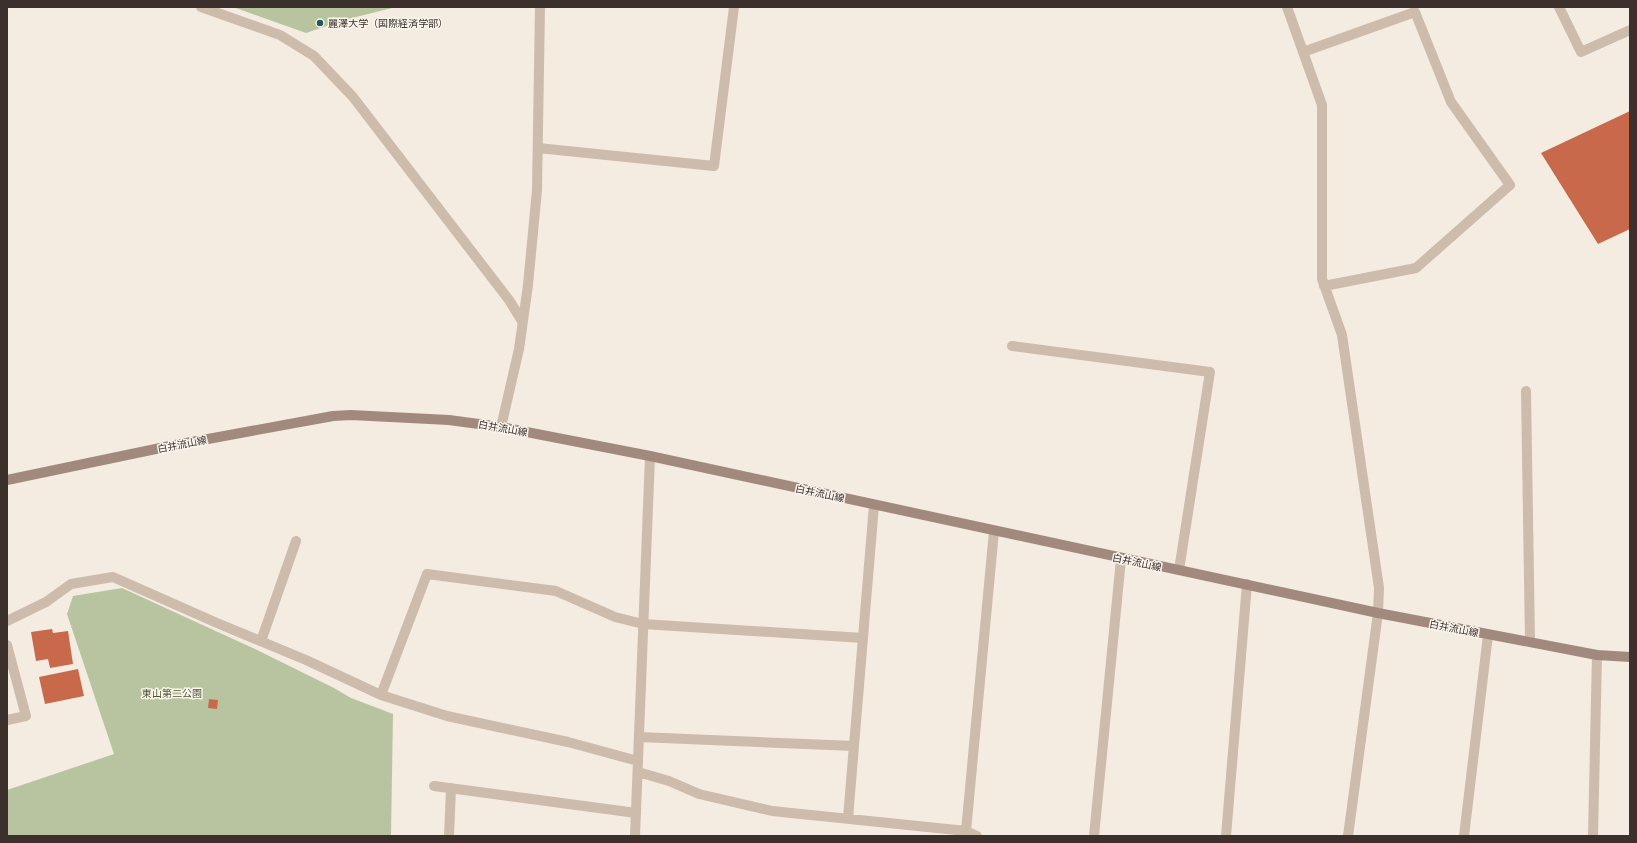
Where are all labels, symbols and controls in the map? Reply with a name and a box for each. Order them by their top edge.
place label: 麗澤大学（国際経済学部） [328,17,448,29]
marker: 麗澤大学（国際経済学部） [315,18,325,28]
street label: 白井流山線 [477,418,529,438]
street label: 白井流山線 [156,433,208,455]
street label: 白井流山線 [794,482,846,504]
street label: 白井流山線 [1111,551,1163,573]
street label: 白井流山線 [1428,617,1480,639]
park label: 東山第二公園 [142,687,202,699]

